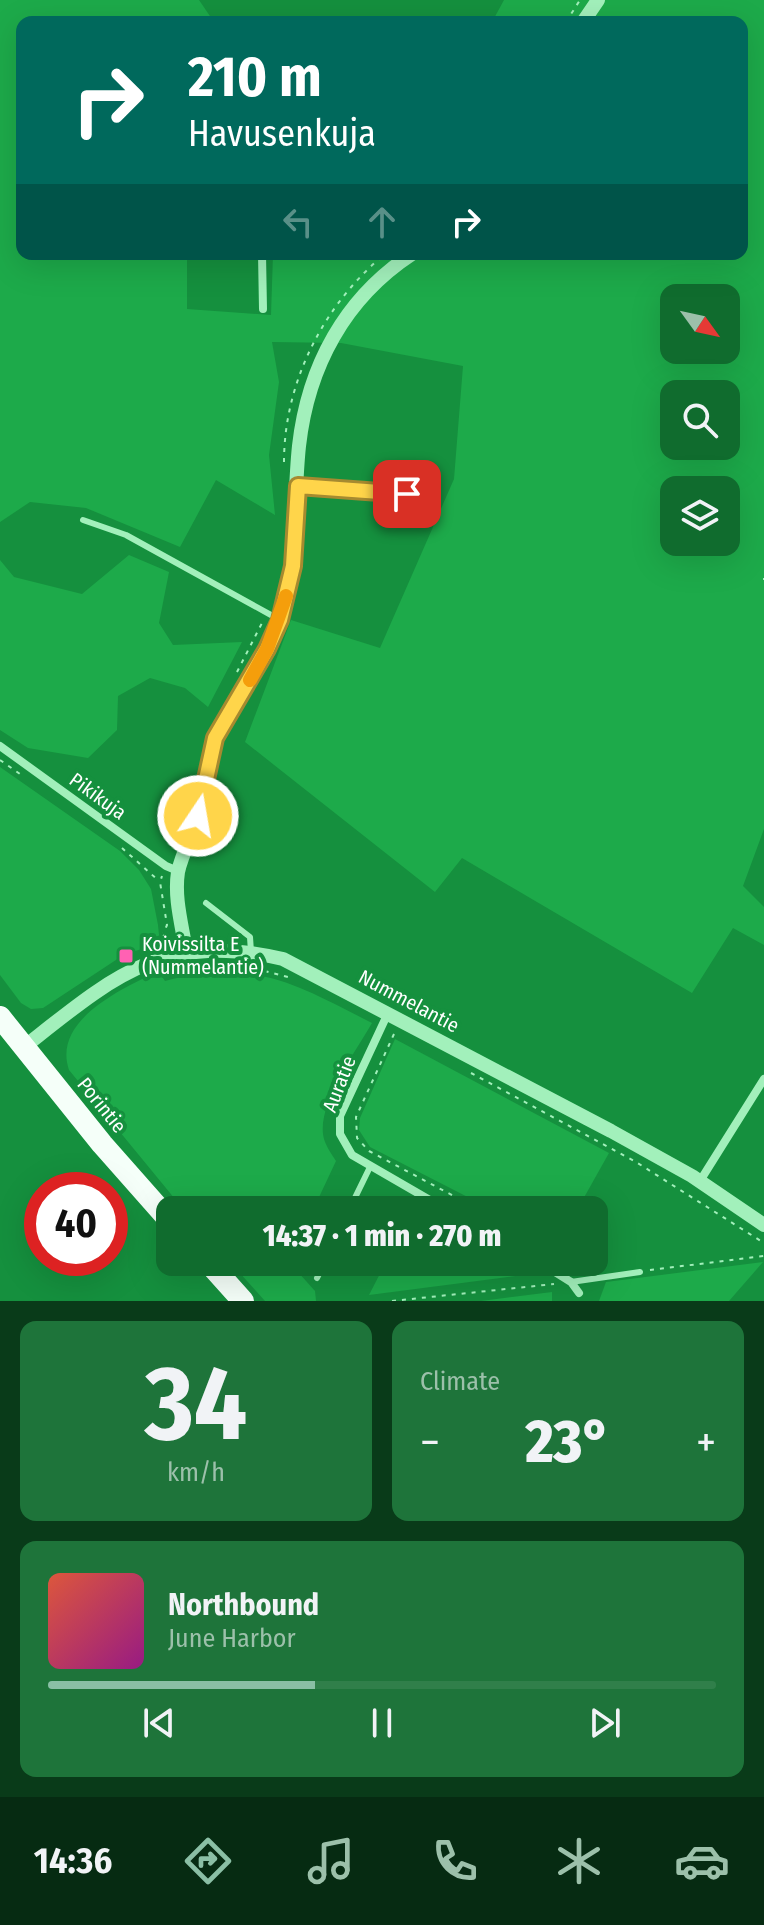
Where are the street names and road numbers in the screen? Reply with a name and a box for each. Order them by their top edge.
street label: Pikikuja [65,767,131,825]
street label: Nummelantie [355,965,463,1037]
street label: Auratie [317,1052,361,1116]
street label: Porintie [72,1072,132,1138]

